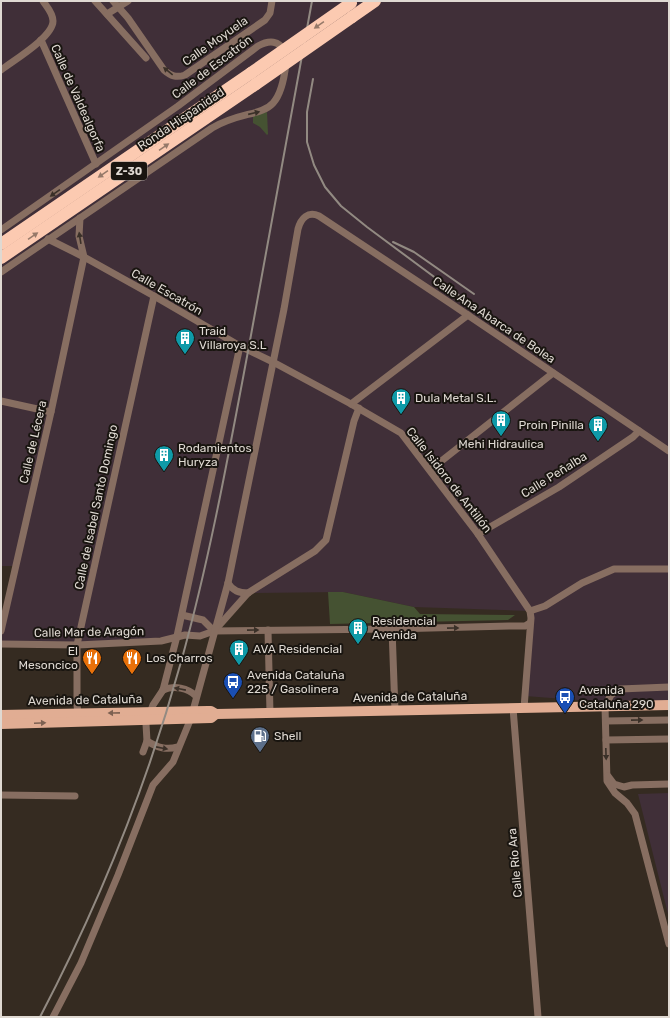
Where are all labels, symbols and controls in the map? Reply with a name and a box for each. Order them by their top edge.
street label: Calle Moyuela [180,13,250,69]
one-way arrow [314,21,325,29]
street label: Calle de Escatrón [169,32,255,102]
street label: Calle de Valdealgorfa [48,42,108,154]
one-way arrow [162,67,173,76]
street label: Ronda Hispanidad [135,85,227,153]
one-way arrow [248,110,260,116]
one-way arrow [158,143,169,151]
road number: Z-30 [111,162,147,180]
one-way arrow [97,170,108,178]
one-way arrow [49,189,60,197]
one-way arrow [77,232,83,244]
one-way arrow [27,233,39,240]
street label: Calle Escatrón [129,266,205,318]
street label: Calle Ana Abarca de Bolea [430,274,558,366]
place label: Traid Villaroya S.L [199,324,267,352]
building icon: Traid Villaroya S.L [174,327,196,355]
building icon: Dula Metal S.L. [390,387,412,415]
place label: Dula Metal S.L. [415,391,497,405]
street label: Calle de Lécera [17,399,49,485]
building icon: Mehi Hidraulica [490,409,512,437]
building icon: Proin Pinilla [587,414,609,442]
place label: Proin Pinilla [519,418,584,432]
street label: Calle de Isabel Santo Domingo [72,423,120,591]
street label: Calle Isidoro de Antillón [403,424,495,536]
place label: Mehi Hidraulica [458,437,544,451]
place label: Rodamientos Huryza [178,441,252,469]
building icon: Rodamientos Huryza [153,444,175,472]
street label: Calle Peñalba [518,449,590,501]
place label: Residencial Avenida [372,614,436,642]
building icon: Residencial Avenida [347,617,369,645]
street label: Calle Mar de Aragón [34,624,144,640]
one-way arrow [447,624,459,631]
one-way arrow [247,627,260,633]
building icon: AVA Residencial [228,638,250,666]
place label: AVA Residencial [253,642,342,656]
place label: El Mesoncico [18,644,78,672]
restaurant icon: El Mesoncico [81,647,103,675]
restaurant icon: Los Charros [121,647,143,675]
place label: Los Charros [146,651,213,665]
place label: Avenida Cataluña 225 / Gasolinera [247,668,345,696]
bus stop icon: Avenida Cataluña 225 / Gasolinera [222,671,244,699]
place label: Avenida Cataluña 290 [579,683,654,711]
one-way arrow [174,685,186,691]
bus stop icon: Avenida Cataluña 290 [554,686,576,714]
street label: Avenida de Cataluña [353,689,467,705]
street label: Avenida de Cataluña [28,692,142,708]
one-way arrow [107,710,120,716]
one-way arrow [631,717,644,723]
one-way arrow [34,719,46,726]
fuel station icon: Shell [249,725,271,753]
place label: Shell [274,729,301,743]
one-way arrow [156,745,168,751]
one-way arrow [603,748,609,761]
street label: Calle Río Ara [505,828,525,898]

